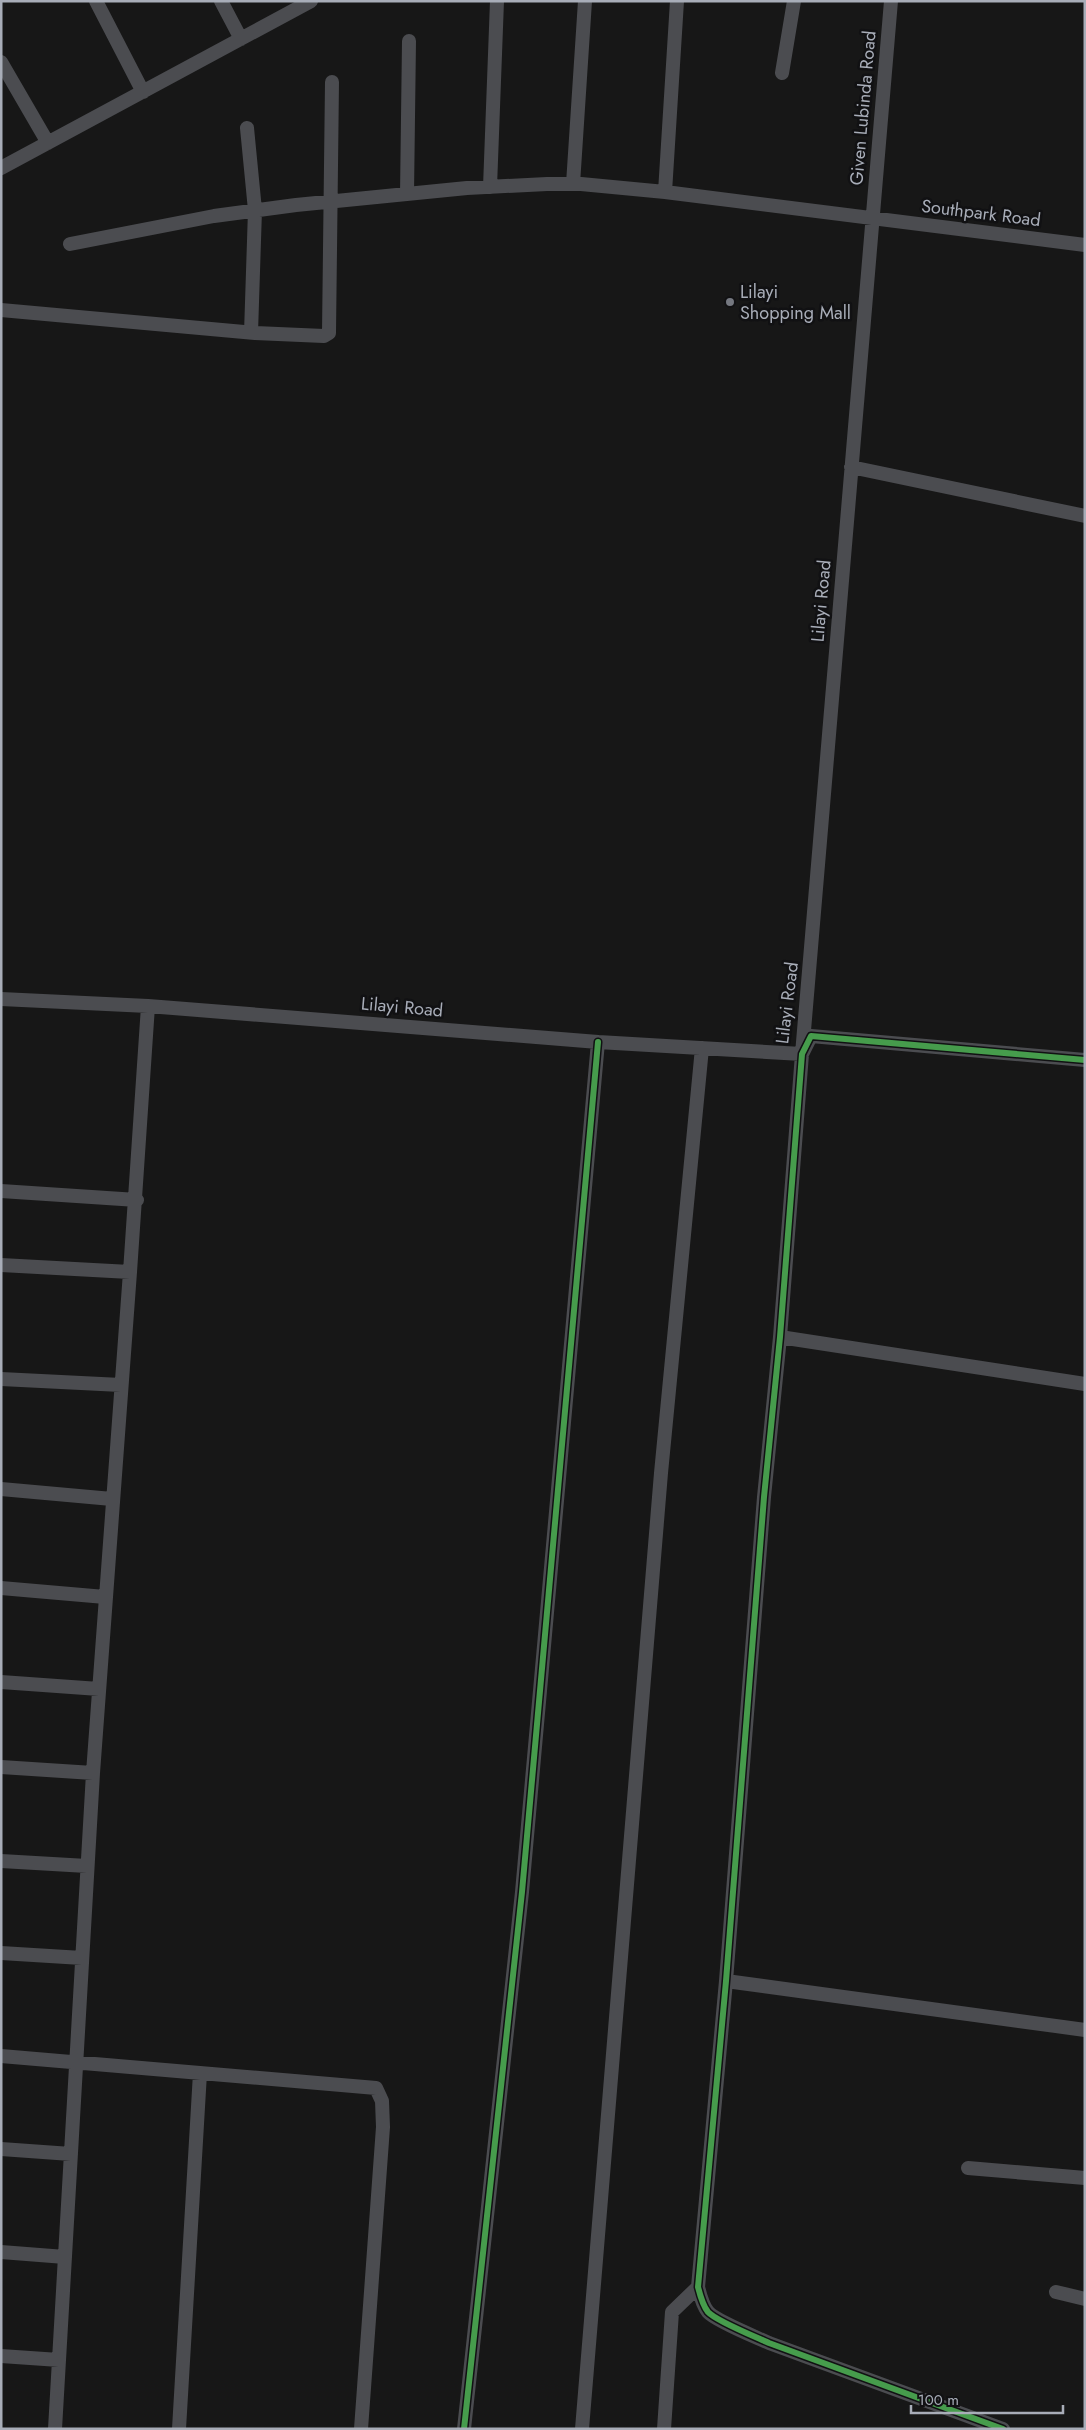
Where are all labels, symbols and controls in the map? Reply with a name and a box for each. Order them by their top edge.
street label: Given Lubinda Road [843,30,883,186]
street label: Southpark Road [920,193,1042,233]
place label: Lilayi Shopping Mall [740,279,851,326]
marker: Lilayi Shopping Mall [724,296,736,308]
street label: Lilayi Road [804,559,838,643]
street label: Lilayi Road [769,961,805,1045]
street label: Lilayi Road [360,990,444,1024]
scale bar [911,2382,1064,2414]
text: 100 m [918,2389,959,2411]

